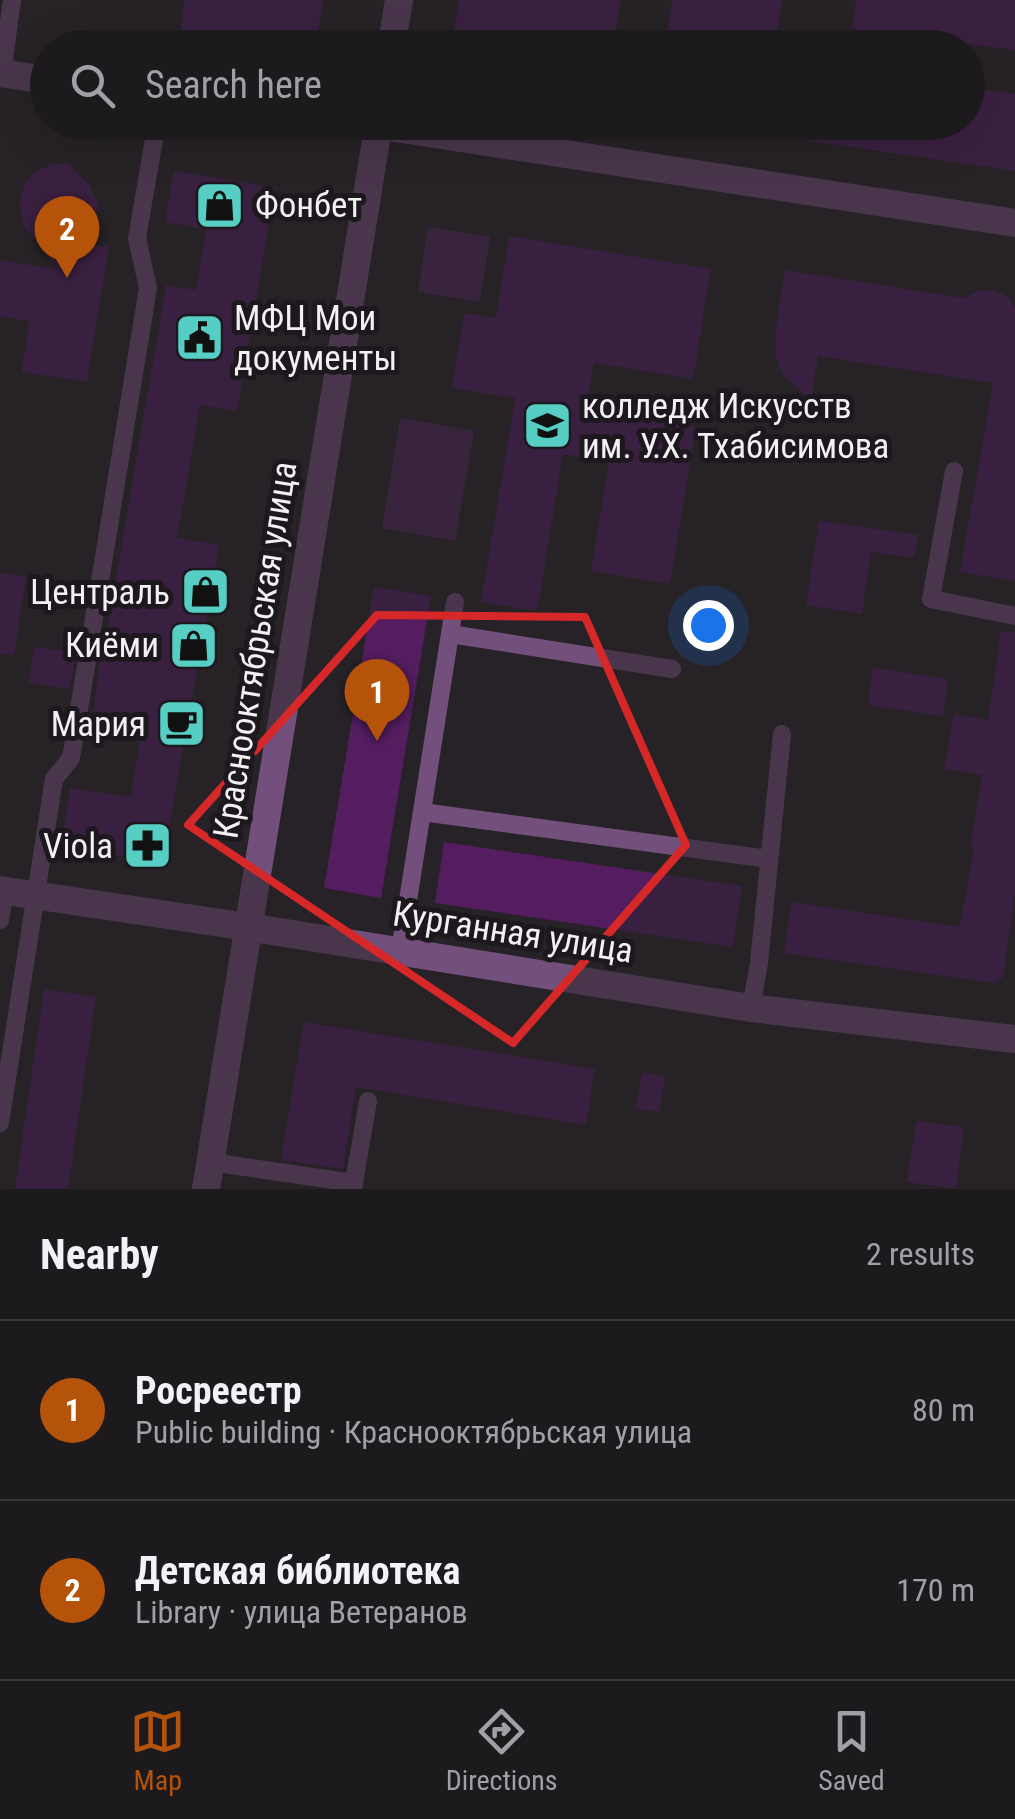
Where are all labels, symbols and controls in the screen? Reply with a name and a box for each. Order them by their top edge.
search box [30,30,985,140]
icon: search [65,58,120,113]
text: Search here [145,63,322,107]
shop icon: Фонбет [194,179,246,231]
place label: Фонбет [255,185,362,226]
pin: 2 [34,196,100,278]
place label: МФЦ Мои документы [234,298,397,379]
public building icon: МФЦ Мои документы [173,312,225,364]
place label: колледж Искусств им. У.Х. Тхабисимова [582,386,889,467]
school or university icon: колледж Искусств им. У.Х. Тхабисимова [521,400,573,452]
street label: Краснооктябрьская улица [205,459,306,841]
shop icon: Централь [179,566,231,618]
place label: Централь [30,572,170,613]
your location [683,600,734,651]
shop icon: Киёми [168,619,220,671]
place label: Киёми [65,625,159,666]
pin: 1 [344,658,410,741]
cafe icon: Мария [155,698,207,750]
place label: Мария [51,704,146,745]
pharmacy icon: Viola [122,820,174,872]
place label: Viola [43,826,113,867]
street label: Курганная улица [390,893,636,972]
text: Nearby [40,1230,159,1279]
text: 2 results [866,1235,975,1273]
text: Росреестр [135,1369,301,1413]
text: 1 [64,1391,81,1429]
text: 80 m [912,1391,975,1429]
text: Public building · Краснооктябрьская улица [135,1413,692,1451]
text: Детская библиотека [135,1549,460,1593]
text: 2 [64,1571,81,1609]
text: 170 m [896,1571,975,1609]
text: Library · улица Ветеранов [135,1593,468,1631]
tab: Map [130,1704,185,1797]
tab: Directions [446,1704,558,1797]
tab: Saved [818,1704,885,1797]

